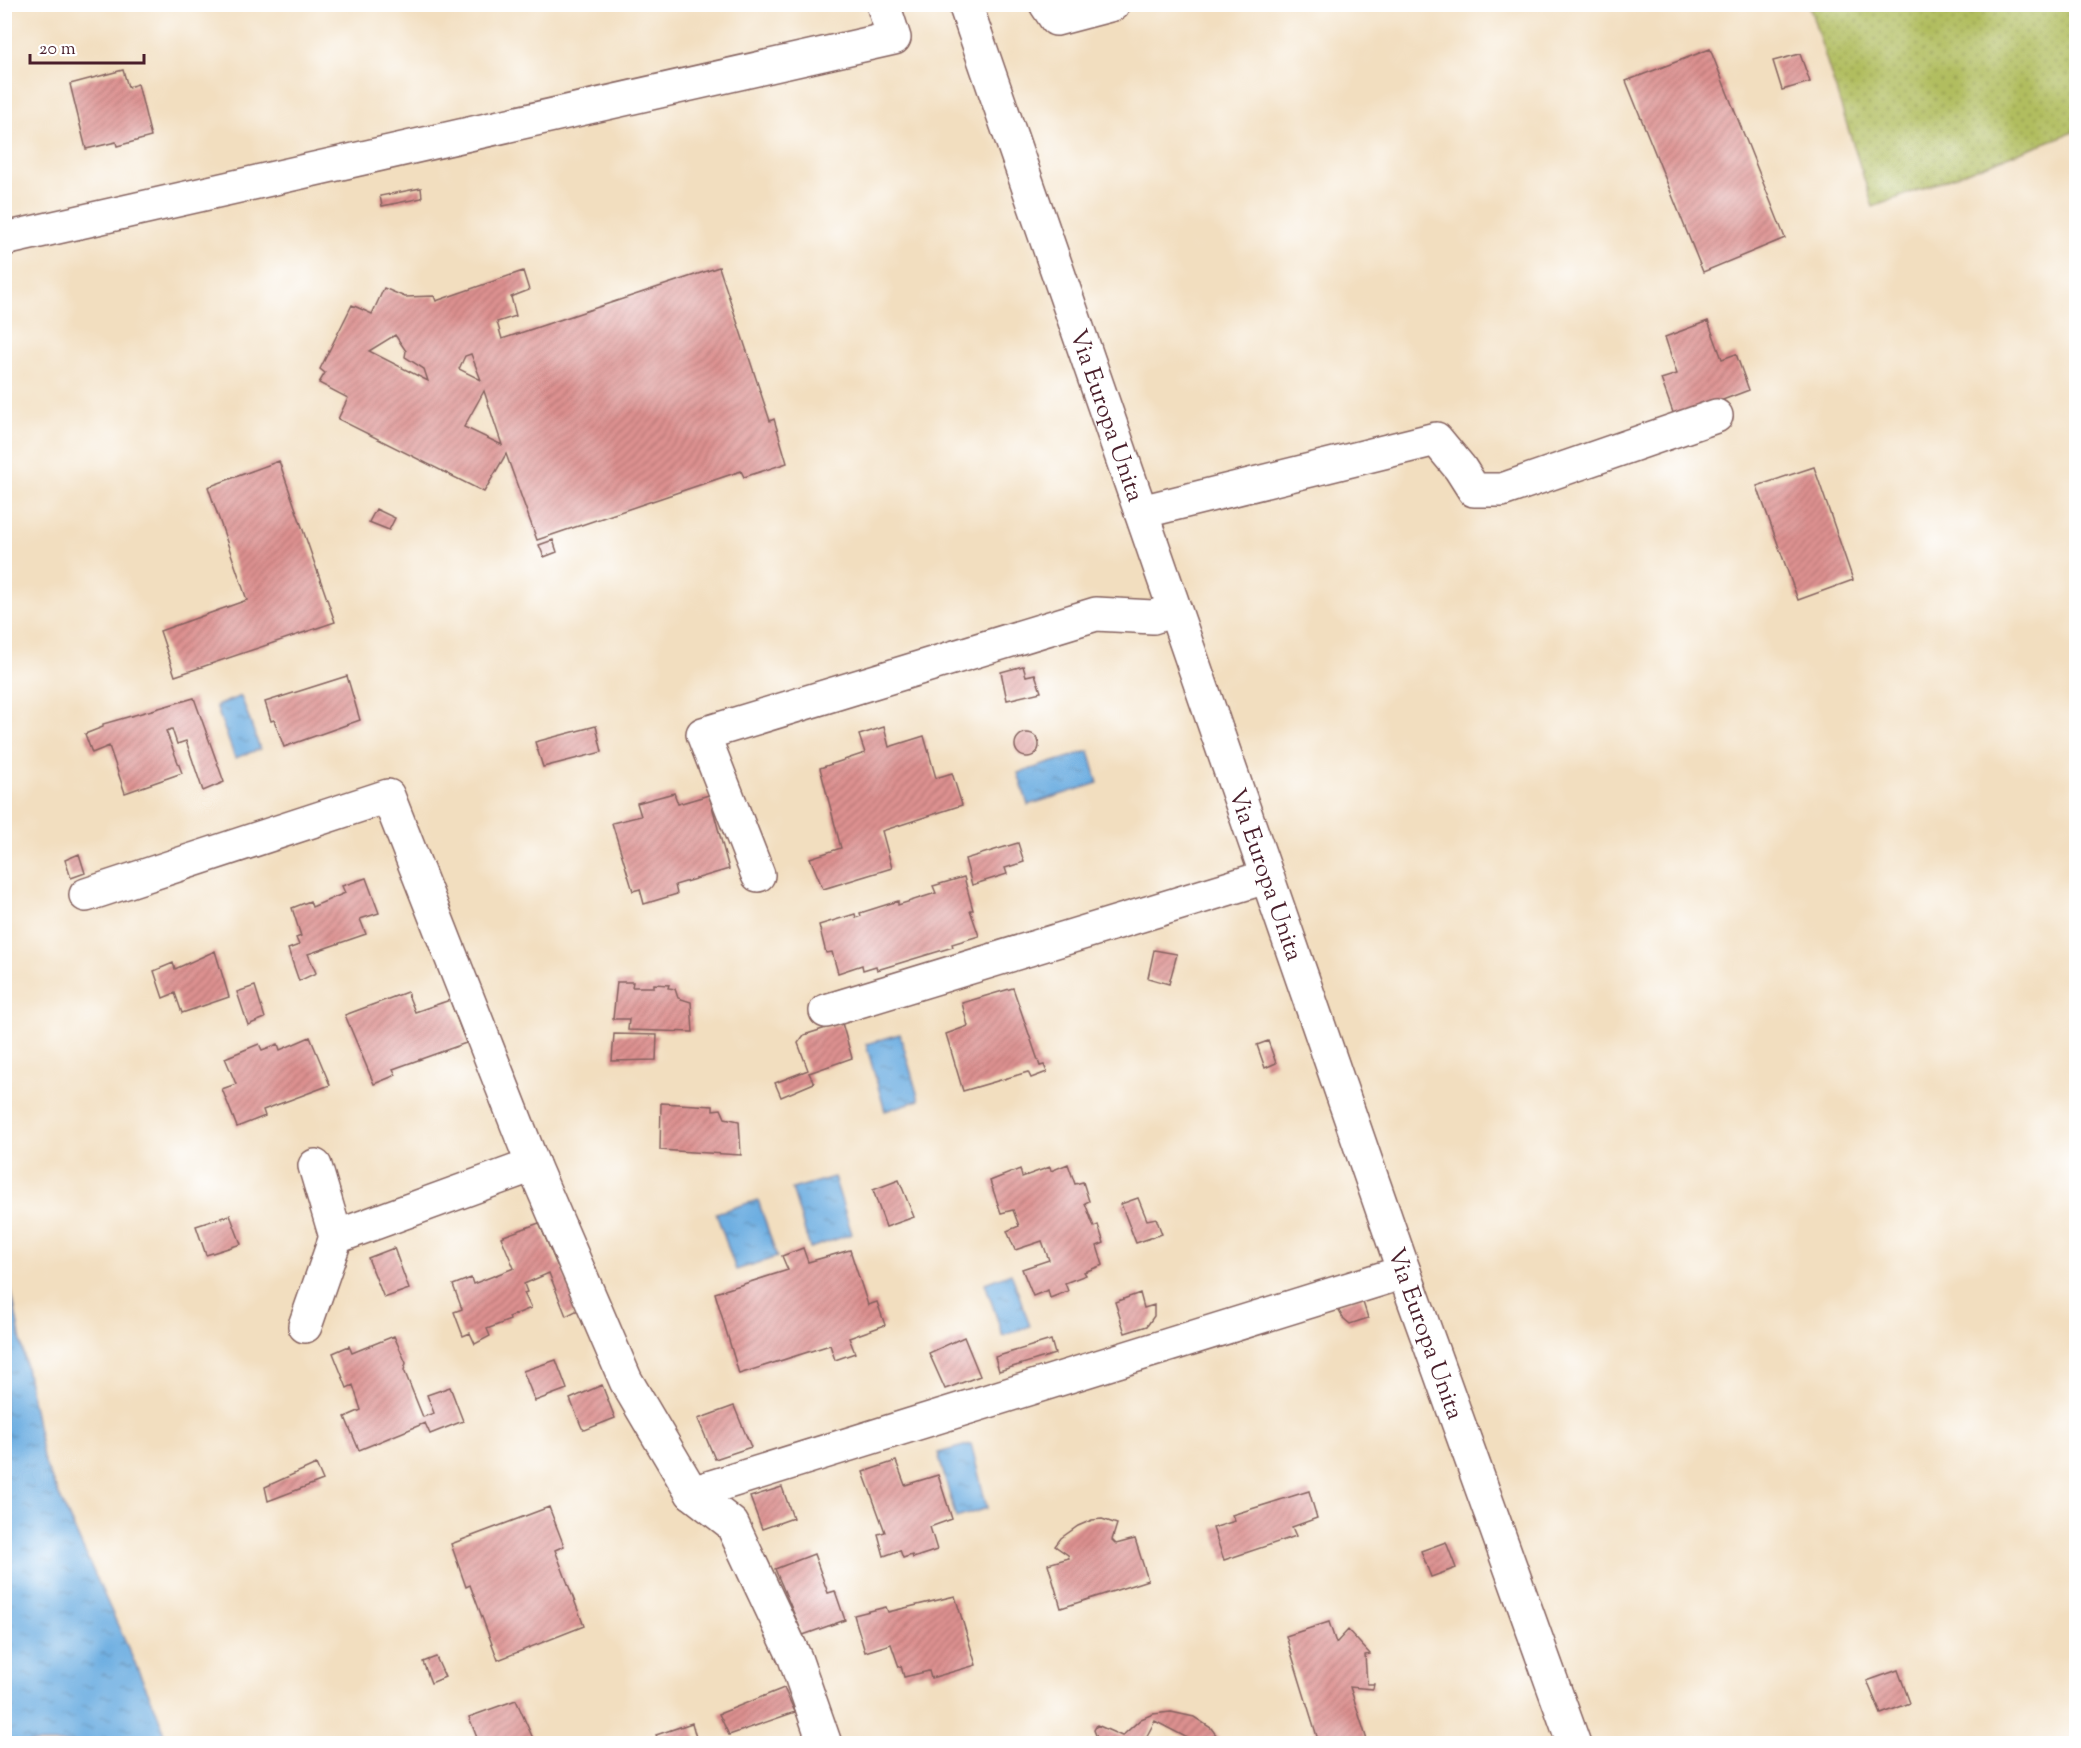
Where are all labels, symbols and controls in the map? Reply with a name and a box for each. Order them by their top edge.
scale bar [30,27,144,65]
text: 20 m [39,37,76,63]
street label: Via Europa Unita [1060,325,1151,507]
street label: Via Europa Unita [1219,784,1310,966]
street label: Via Europa Unita [1378,1243,1471,1425]

